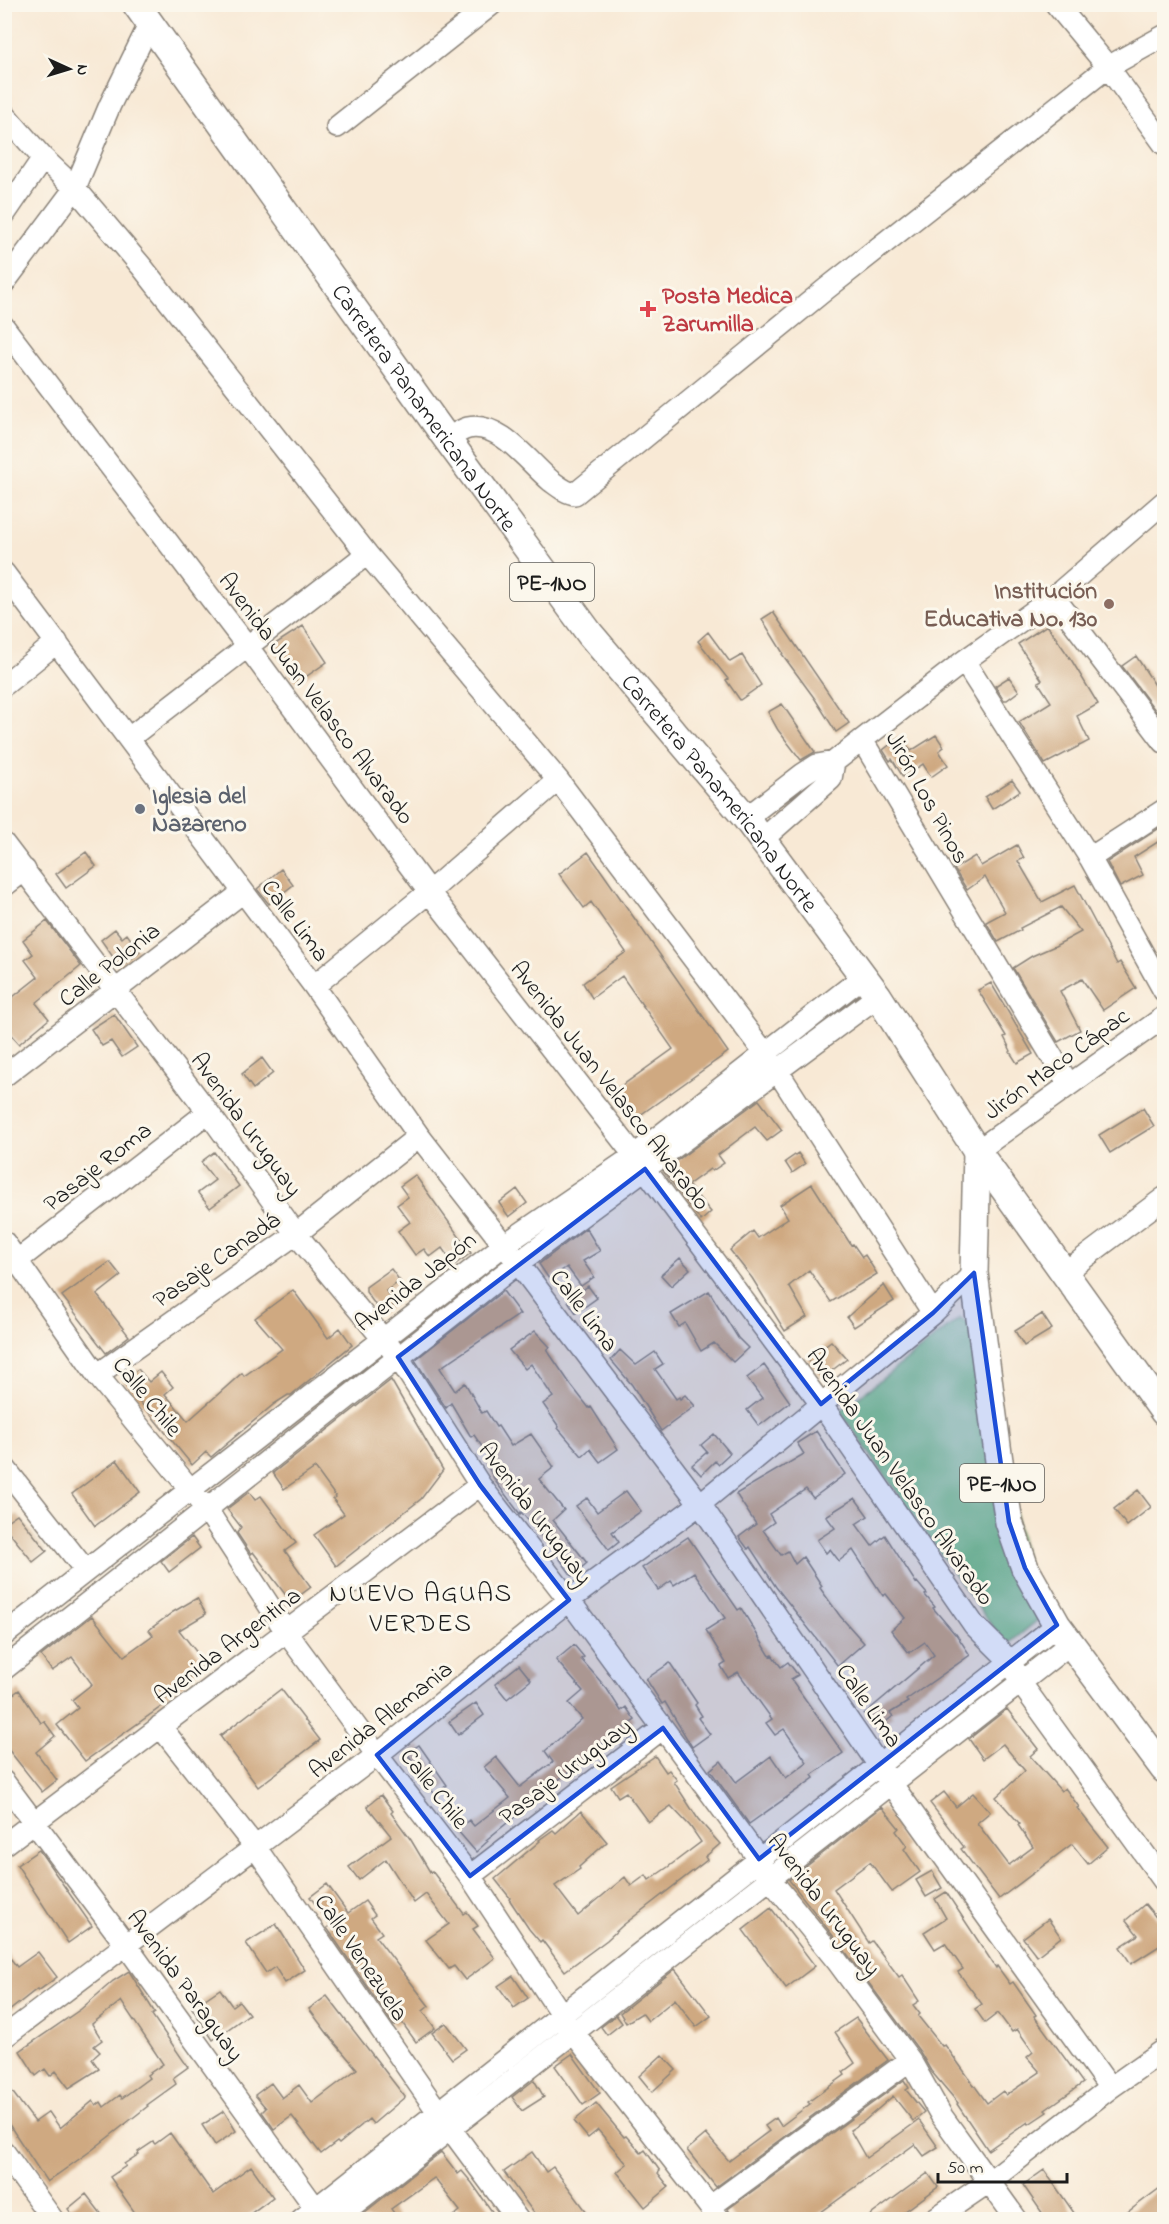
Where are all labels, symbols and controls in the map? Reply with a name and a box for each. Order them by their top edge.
north arrow [39,39,99,99]
text: N [70,64,94,76]
street label: Carretera Panamericana Norte [322,278,524,540]
place label: Posta Medica Zarumilla [662,280,793,343]
marker: Posta Medica Zarumilla [639,300,657,318]
road number: PE-1NO [510,563,594,601]
street label: Avenida Juan Velasco Alvarado [208,566,422,833]
place label: Institución Educativa No. 130 [924,575,1098,638]
marker: Institución Educativa No. 130 [1102,597,1116,611]
street label: Carretera Panamericana Norte [611,667,826,921]
street label: Jirón Los Pinos [875,726,977,871]
place label: Iglesia del Nazareno [152,780,247,843]
marker: Iglesia del Nazareno [133,802,147,816]
street label: Calle Lima [251,873,337,970]
street label: Calle Polonia [52,915,169,1017]
street label: Avenida Juan Velasco Alvarado [500,954,718,1219]
street label: Jirón Maco Cápac [977,1000,1138,1130]
street label: Avenida Uruguay [180,1046,309,1206]
street label: Pasaje Roma [37,1114,160,1222]
street label: Pasaje Canadá [146,1204,288,1318]
street label: Avenida Japón [348,1224,485,1342]
street label: Calle Lima [540,1263,626,1360]
street label: Avenida Juan Velasco Alvarado [796,1341,1002,1614]
street label: Calle Chile [103,1350,190,1446]
street label: Avenida Uruguay [468,1436,599,1594]
road number: PE-1NO [960,1464,1044,1502]
district label: NUEVO AGUAS VERDES [329,1576,513,1644]
street label: Avenida Argentina [147,1580,310,1714]
street label: Avenida Alemania [302,1653,461,1788]
street label: Calle Lima [826,1657,910,1756]
street label: Pasaje Uruguay [492,1711,641,1836]
street label: Calle Chile [390,1741,476,1838]
street label: Avenida Uruguay [757,1827,888,1985]
street label: Calle Venezuela [304,1888,416,2029]
street label: Avenida Paraguay [116,1903,251,2070]
scale bar [938,2146,1067,2184]
text: 50 m [947,2156,984,2182]

